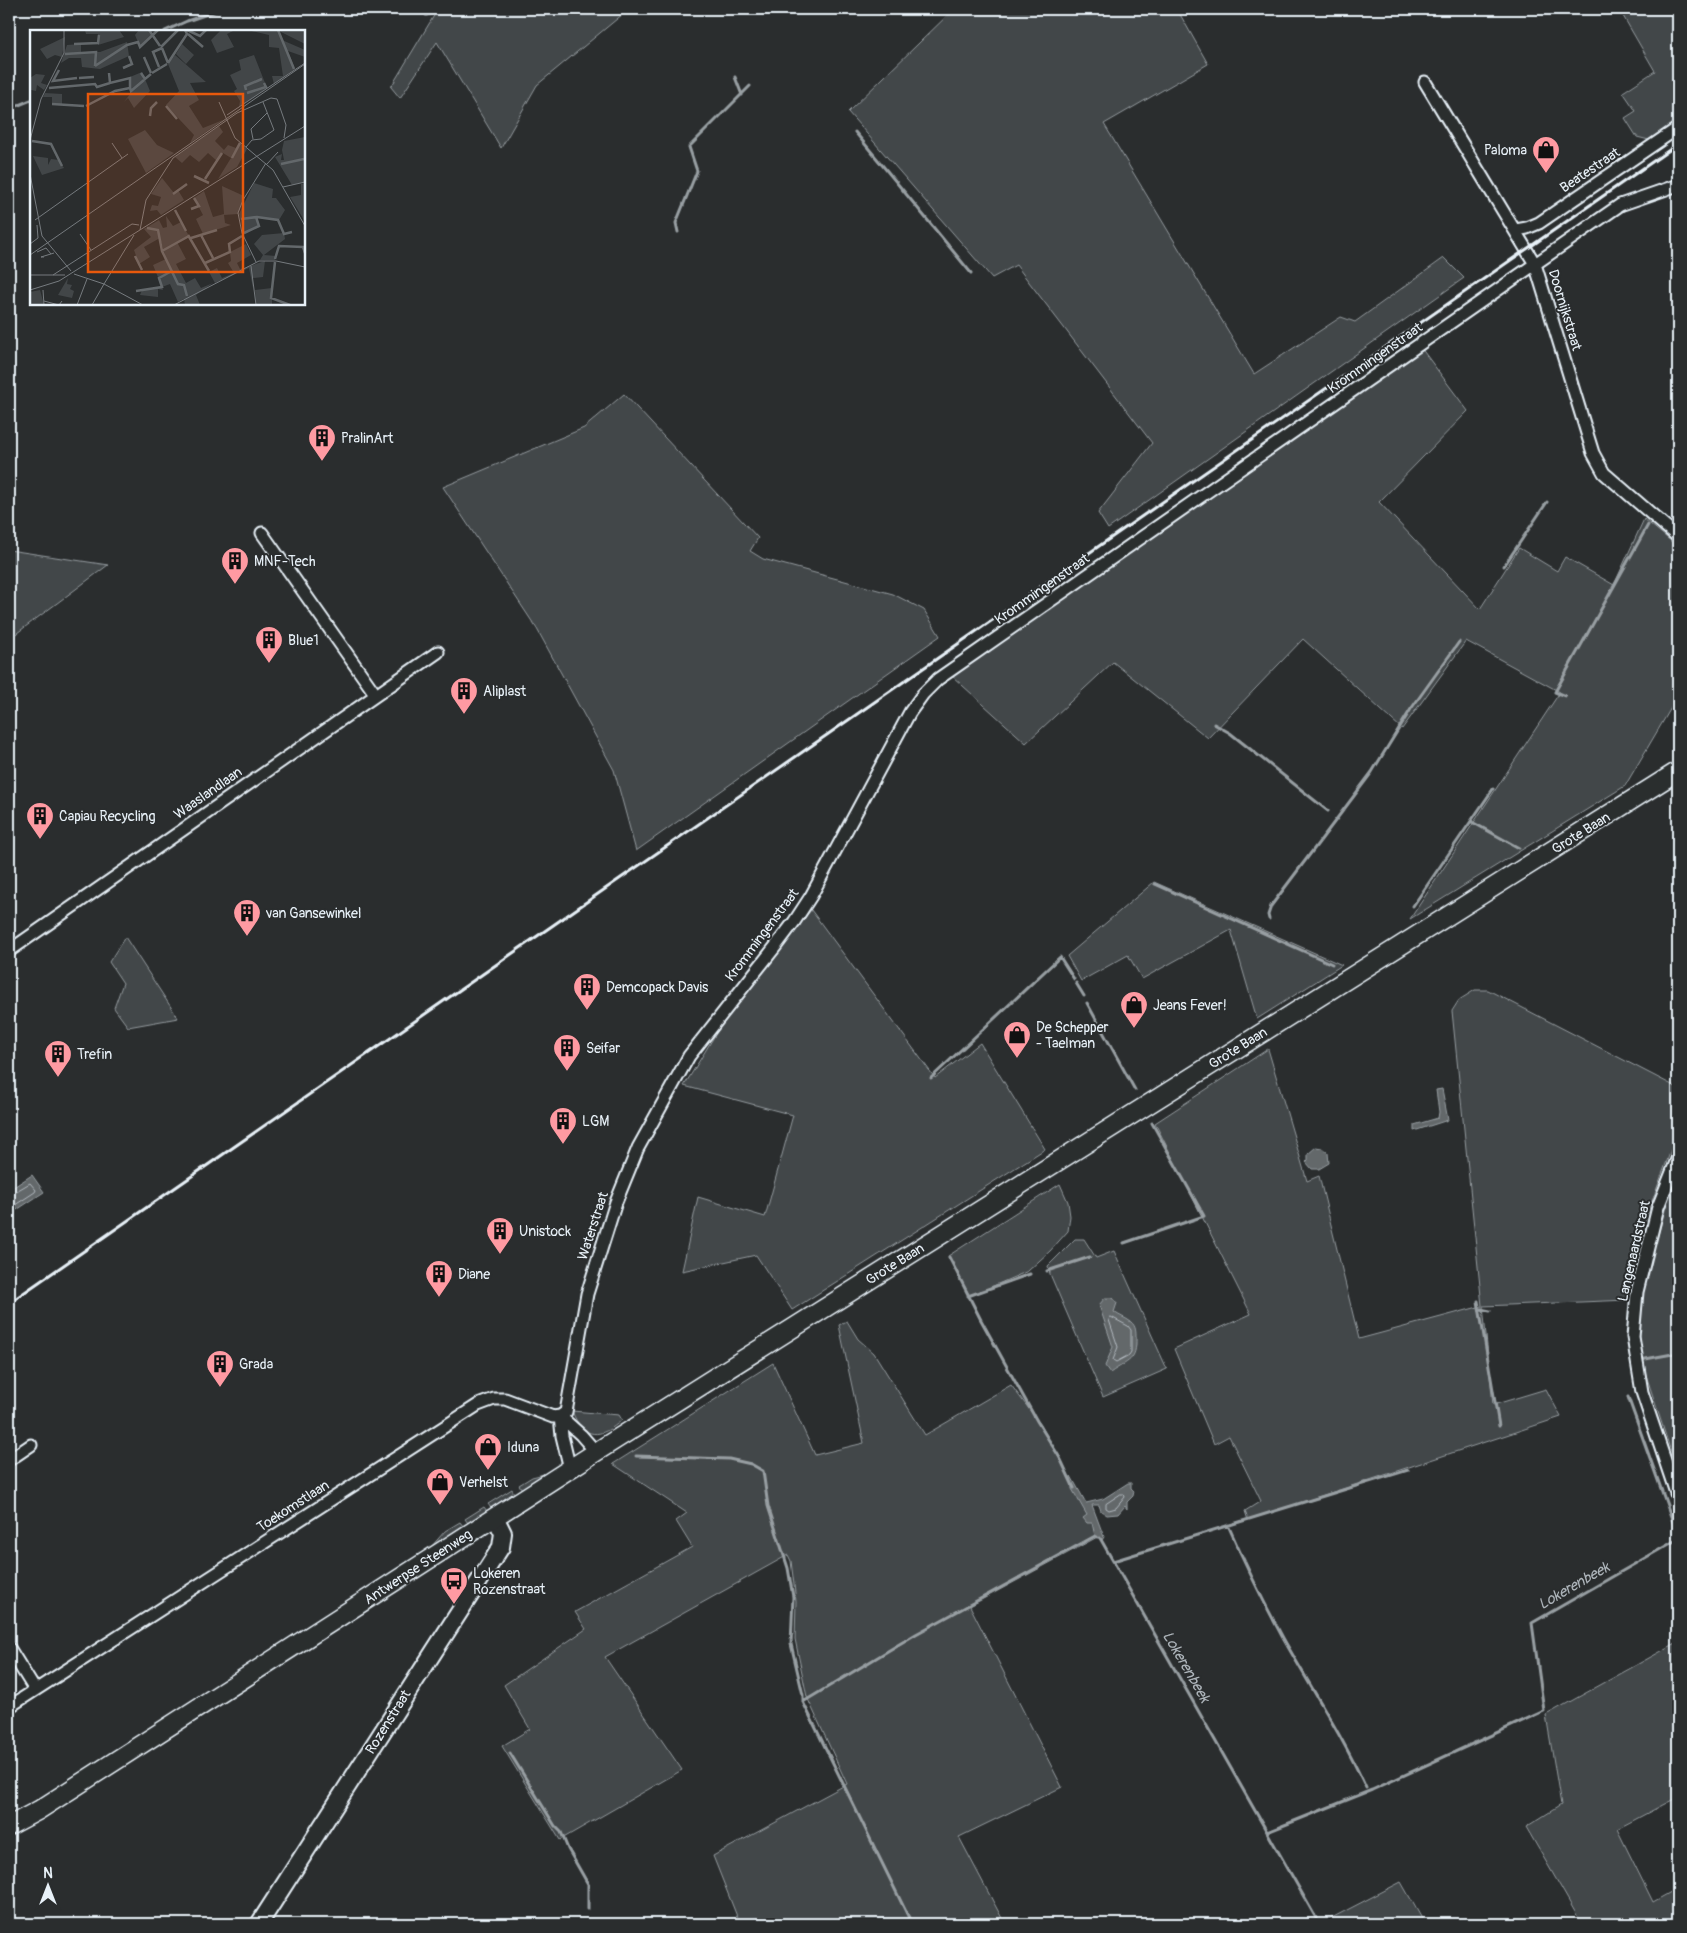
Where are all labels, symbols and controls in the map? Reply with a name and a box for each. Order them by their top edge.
inset map [30,30,305,305]
shop icon: Paloma [1531,135,1561,174]
place label: Paloma [1484,142,1527,159]
street label: Beatestraat [1557,144,1623,196]
street label: Doornijkstraat [1545,267,1586,353]
street label: Krommingenstraat [1324,319,1426,397]
building icon: PralinArt [307,423,337,462]
place label: PralinArt [341,430,394,447]
building icon: MNF-Tech [220,546,250,585]
street label: Krommingenstraat [991,550,1093,628]
place label: MNF-Tech [254,553,315,570]
building icon: Blue1 [254,625,284,664]
place label: Blue1 [288,632,319,649]
building icon: Aliplast [449,676,479,715]
place label: Aliplast [483,683,527,700]
street label: Waaslandlaan [171,763,245,823]
building icon: Capiau Recycling [25,801,55,840]
place label: Capiau Recycling [59,808,155,825]
street label: Grote Baan [1549,808,1613,858]
street label: Krommingenstraat [722,885,803,985]
building icon: van Gansewinkel [232,898,262,937]
place label: van Gansewinkel [265,905,361,922]
building icon: Demcopack Davis [572,972,602,1011]
place label: Demcopack Davis [606,979,709,996]
shop icon: Jeans Fever! [1119,990,1149,1029]
place label: Jeans Fever! [1153,997,1227,1014]
place label: De Schepper - Taelman [1036,1019,1109,1052]
shop icon: De Schepper - Taelman [1002,1020,1032,1059]
street label: Grote Baan [1206,1023,1270,1073]
building icon: Seifar [552,1033,582,1072]
building icon: Trefin [43,1039,73,1078]
place label: Seifar [586,1040,620,1057]
place label: Trefin [77,1046,112,1063]
building icon: LGM [548,1106,578,1145]
place label: LGM [582,1113,609,1130]
street label: Waterstraat [574,1189,612,1262]
street label: Langenaardstraat [1614,1198,1654,1303]
building icon: Unistock [485,1216,515,1255]
place label: Unistock [519,1223,571,1240]
street label: Grote Baan [863,1239,927,1289]
building icon: Diane [424,1259,454,1298]
place label: Diane [458,1266,490,1283]
building icon: Grada [205,1349,235,1388]
place label: Grada [239,1356,273,1373]
shop icon: Iduna [473,1432,503,1471]
place label: Iduna [507,1439,539,1456]
shop icon: Verhelst [425,1467,455,1506]
place label: Verhelst [459,1474,508,1491]
street label: Toekomstlaan [254,1476,332,1536]
street label: Antwerpse Steenweg [361,1526,475,1608]
water label: Lokerenbeek [1535,1557,1615,1614]
place label: Lokeren Rozenstraat [473,1565,546,1598]
bus stop icon: Lokeren Rozenstraat [439,1566,469,1605]
water label: Lokerenbeek [1158,1628,1215,1708]
street label: Rozenstraat [362,1687,415,1757]
north arrow [22,1860,72,1910]
text: N [43,1865,53,1882]

